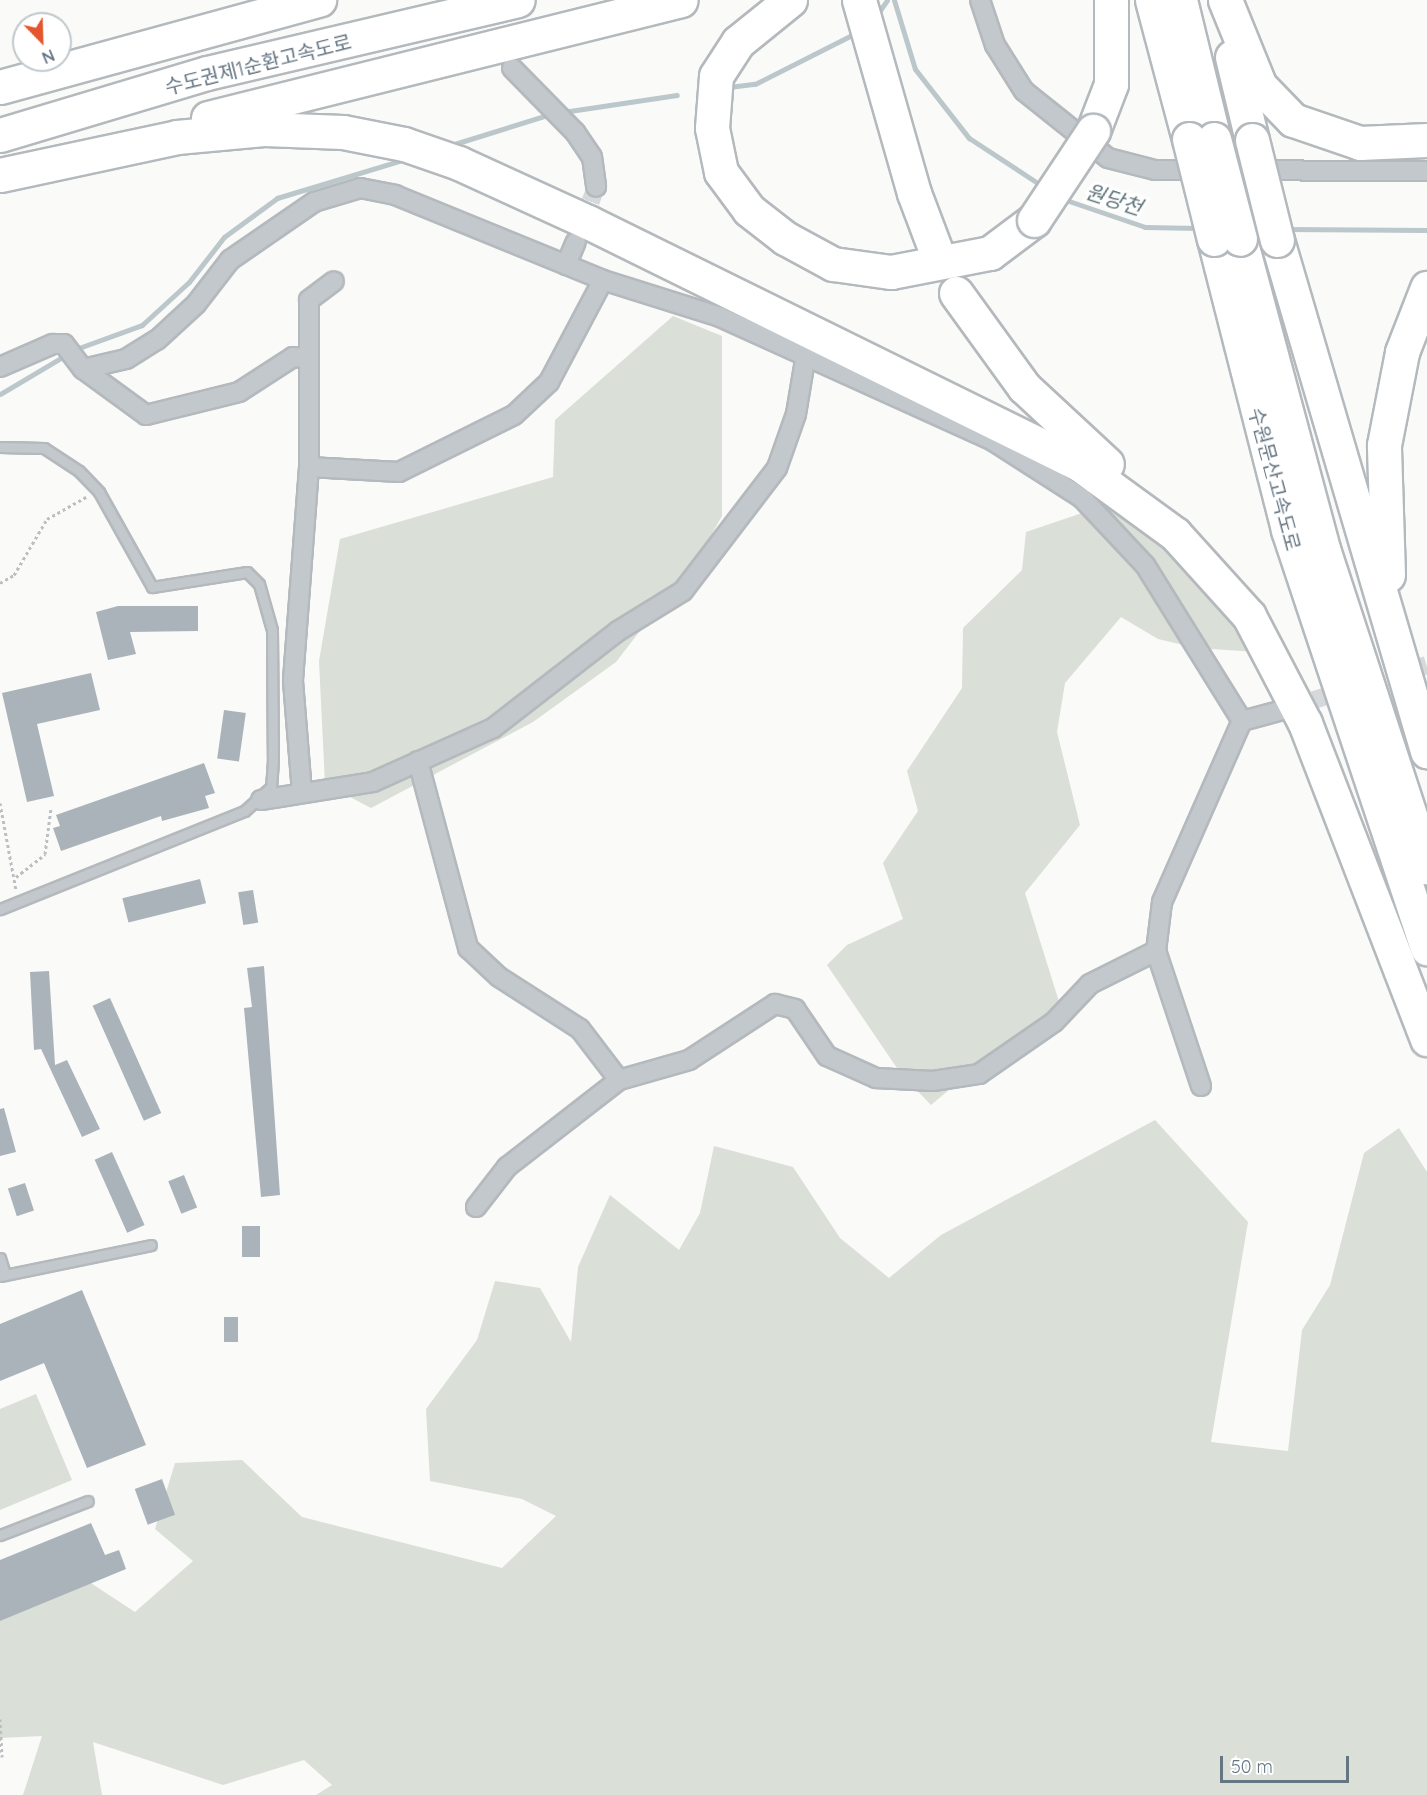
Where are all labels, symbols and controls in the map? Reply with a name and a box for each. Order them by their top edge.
north arrow [12,12,72,72]
street label: 수도권제1순환고속도로 [162,29,354,99]
text: N [39,45,58,68]
water label: 원당천 [1083,178,1145,220]
street label: 수원문산고속도로 [1244,405,1306,553]
scale bar [1223,1744,1352,1782]
text: 50 m [1231,1755,1273,1778]

